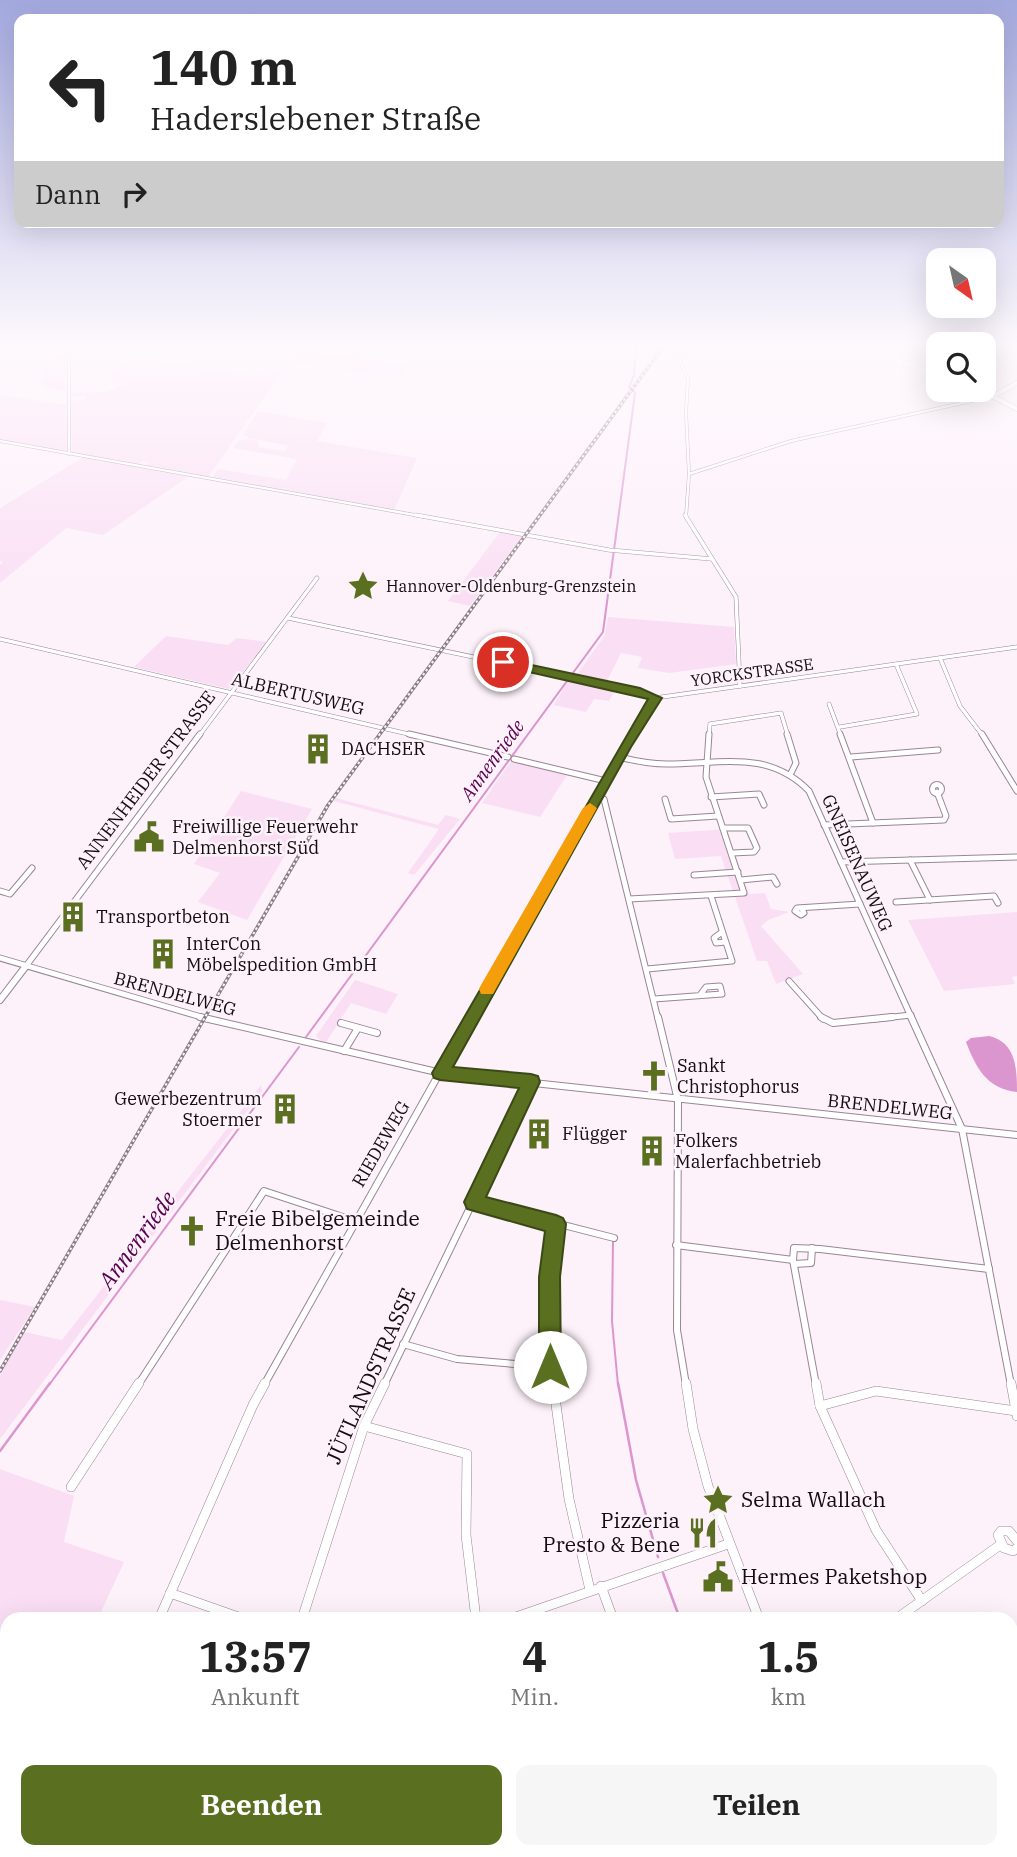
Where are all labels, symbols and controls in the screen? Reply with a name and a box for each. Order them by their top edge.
text: 140 m [150,35,297,98]
icon: left [35,42,126,133]
text: Haderslebener Straße [150,97,481,139]
icon: right [115,175,153,213]
text: Dann [35,177,101,211]
north arrow [926,248,996,318]
map controls [926,248,996,402]
button: search [926,332,996,402]
place icon: Hannover-Oldenburg-Grenzstein [346,569,380,603]
place label: Hannover-Oldenburg-Grenzstein [386,576,636,596]
pin [473,632,533,692]
icon: arrive [484,643,522,681]
street label: YORCKSTRASSE [689,653,815,691]
street label: ALBERTUSWEG [229,667,367,720]
street label: ANNENHEIDER STRASSE [71,686,220,874]
water label: Annenriede [453,714,530,807]
building icon: DACHSER [301,732,335,766]
place label: DACHSER [341,737,425,760]
street label: GNEISENAUWEG [817,791,898,935]
place label: Freiwillige Feuerwehr Delmenhorst Süd [172,815,358,859]
public building icon: Freiwillige Feuerwehr Delmenhorst Süd [132,820,166,854]
building icon: Transportbeton [56,900,90,934]
place label: Transportbeton [96,905,230,928]
place label: InterCon Möbelspedition GmbH [186,932,377,976]
building icon: InterCon Möbelspedition GmbH [146,937,180,971]
street label: BRENDELWEG [111,966,239,1021]
place label: Sankt Christophorus [677,1054,799,1098]
church icon: Sankt Christophorus [637,1059,671,1093]
place label: Gewerbezentrum Stoermer [114,1087,262,1131]
street label: BRENDELWEG [826,1088,954,1125]
building icon: Gewerbezentrum Stoermer [268,1092,302,1126]
street label: RIEDEWEG [347,1096,415,1191]
building icon: Flügger [522,1117,556,1151]
place label: Flügger [562,1122,627,1145]
place label: Folkers Malerfachbetrieb [675,1129,821,1173]
building icon: Folkers Malerfachbetrieb [635,1134,669,1168]
water label: Annenriede [89,1184,182,1296]
place label: Freie Bibelgemeinde Delmenhorst [215,1204,420,1256]
church icon: Freie Bibelgemeinde Delmenhorst [175,1214,209,1248]
street label: JÜTLANDSTRASSE [319,1283,421,1468]
position arrow [513,1330,587,1404]
place icon: Selma Wallach [701,1483,735,1517]
place label: Selma Wallach [741,1485,886,1513]
place label: Pizzeria Presto & Bene [543,1506,680,1558]
restaurant icon: Pizzeria Presto & Bene [686,1516,720,1550]
public building icon: Hermes Paketshop [701,1560,735,1594]
place label: Hermes Paketshop [741,1562,927,1590]
text: 13:57 [198,1629,312,1684]
text: 4 [522,1629,547,1684]
text: 1.5 [757,1629,820,1684]
text: Ankunft [211,1681,300,1711]
text: Min. [510,1681,559,1711]
text: km [771,1681,806,1711]
button: Beenden [21,1765,502,1845]
button: Teilen [516,1765,997,1845]

